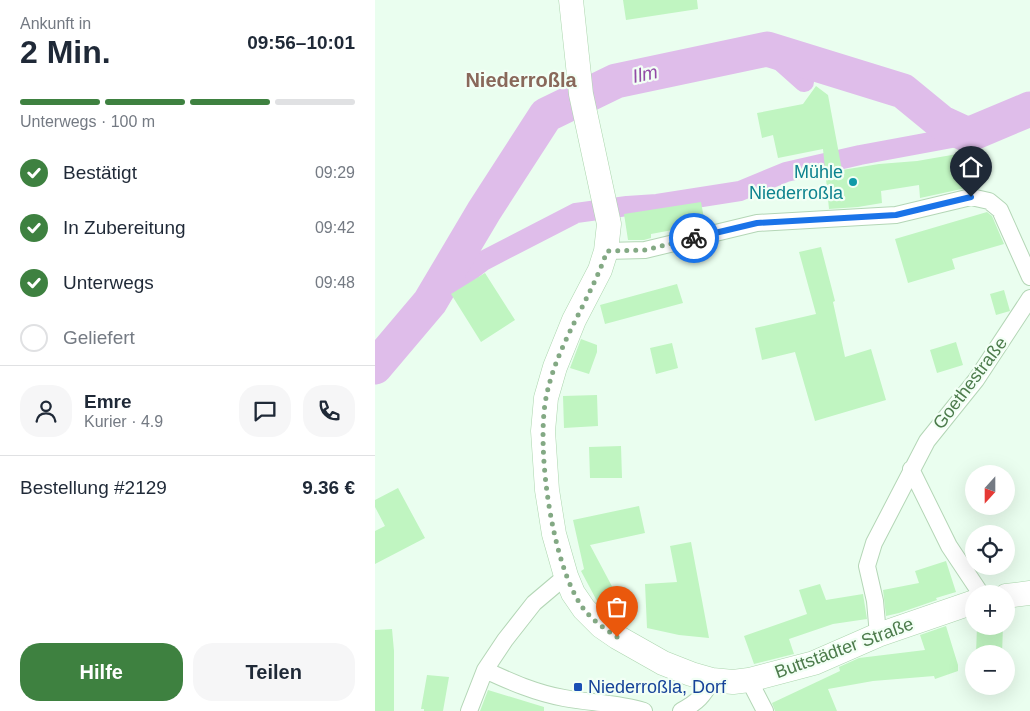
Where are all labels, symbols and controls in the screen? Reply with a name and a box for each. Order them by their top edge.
text: Ankunft in [20,15,91,32]
text: 09:56–10:01 [247,32,355,53]
text: 2 Min. [20,34,111,70]
water label: Ilm [630,61,660,87]
district label: Niederroßla [465,69,577,91]
text: Unterwegs · 100 m [20,113,155,130]
pin [950,146,992,197]
icon: home [957,153,985,181]
icon: check [20,159,48,187]
text: Bestätigt [63,162,137,183]
place label: Mühle Niederroßla [749,162,844,203]
text: 09:29 [315,164,355,181]
marker: Mühle Niederroßla [847,176,859,188]
courier [669,213,719,263]
icon: check [20,214,48,242]
text: In Zubereitung [63,217,186,238]
text: 09:42 [315,219,355,236]
icon: bike [680,224,708,252]
icon: check [20,269,48,297]
text: Unterwegs [63,272,154,293]
text: 09:48 [315,274,355,291]
text: Geliefert [63,327,135,348]
street label: Goethestraße [929,333,1011,433]
button: person [20,385,72,437]
button: chat [239,385,291,437]
button: phone [303,385,355,437]
text: Emre [84,391,132,412]
text: Kurier · 4.9 [84,413,163,430]
north arrow [965,465,1015,515]
map controls [965,465,1015,695]
text: Bestellung #2129 [20,477,167,498]
text: 9.36 € [302,477,355,498]
button: locate [965,525,1015,575]
button: + [965,585,1015,635]
pin [596,586,638,637]
icon: bag [603,593,631,621]
street label: Buttstädter Straße [772,614,916,682]
button: Hilfe [20,643,183,701]
button: Teilen [193,643,355,701]
button: − [965,645,1015,695]
place label: Niederroßla, Dorf [588,677,727,697]
marker: Niederroßla, Dorf [572,681,584,693]

